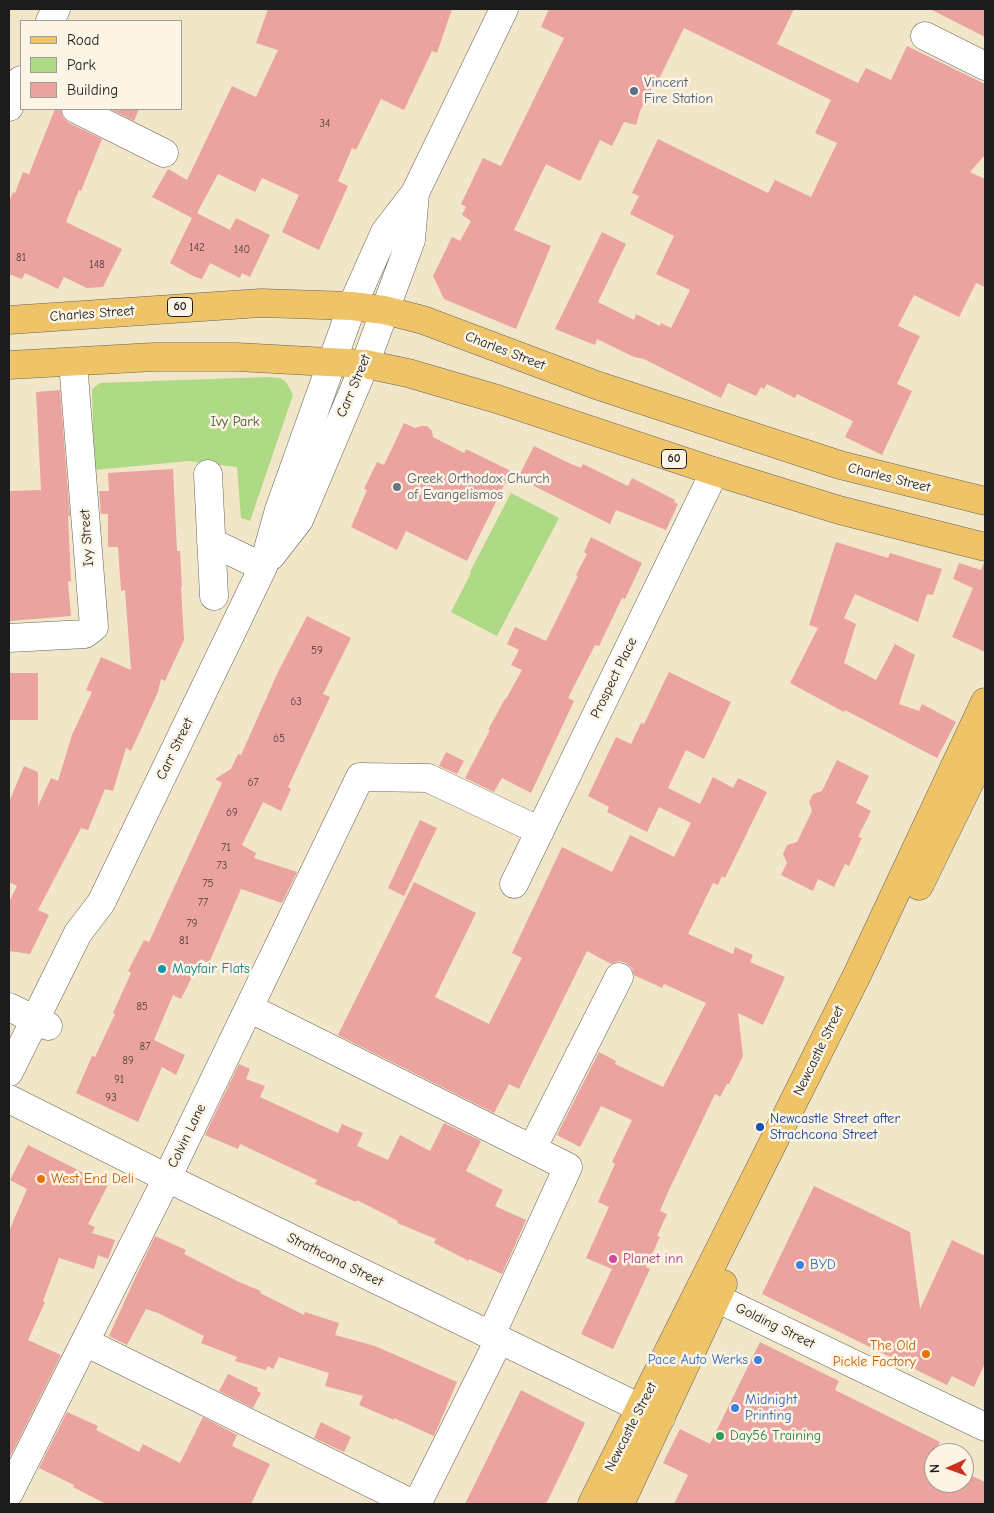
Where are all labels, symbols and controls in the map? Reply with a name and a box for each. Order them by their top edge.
legend [20,20,182,110]
text: Road [67,31,99,49]
text: Park [67,56,96,74]
place label: Vincent Fire Station [644,75,713,108]
text: Building [67,81,118,99]
marker: Vincent Fire Station [628,85,640,97]
house number: 34 [320,117,330,131]
house number: 142 [189,241,205,255]
house number: 140 [234,243,250,257]
house number: 81 [16,251,26,265]
house number: 148 [89,258,105,272]
road number: 60 [168,298,192,316]
street label: Charles Street [49,303,135,325]
street label: Charles Street [463,328,547,374]
street label: Carr Street [333,352,375,420]
park label: Ivy Park [210,414,260,430]
road number: 60 [662,449,686,468]
street label: Charles Street [846,460,932,496]
place label: Greek Orthodox Church of Evangelismos [407,471,550,504]
marker: Greek Orthodox Church of Evangelismos [391,481,403,493]
street label: Ivy Street [77,509,97,567]
street label: Prospect Place [587,635,641,721]
house number: 59 [311,644,323,658]
house number: 63 [290,695,302,709]
street label: Carr Street [153,715,197,783]
house number: 65 [273,732,285,746]
house number: 67 [247,776,259,790]
house number: 69 [226,806,238,820]
house number: 71 [221,841,231,855]
house number: 73 [217,859,227,873]
house number: 75 [202,877,214,891]
house number: 77 [198,896,208,910]
house number: 79 [186,917,198,931]
house number: 81 [179,934,189,948]
place label: Mayfair Flats [172,961,250,977]
marker: Mayfair Flats [156,963,168,975]
house number: 85 [136,1000,148,1014]
street label: Newcastle Street [790,1003,848,1099]
house number: 87 [140,1040,150,1054]
house number: 89 [122,1054,134,1068]
house number: 91 [114,1073,124,1087]
house number: 93 [105,1091,117,1105]
street label: Colvin Lane [164,1101,210,1171]
place label: Newcastle Street after Strachcona Street [770,1111,900,1144]
marker: Newcastle Street after Strachcona Street [754,1121,766,1133]
place label: West End Deli [51,1171,134,1187]
marker: West End Deli [35,1173,47,1185]
street label: Strathcona Street [284,1230,386,1290]
place label: Planet inn [623,1251,683,1267]
marker: Planet inn [607,1253,619,1265]
place label: BYD [810,1257,836,1273]
marker: BYD [794,1259,806,1271]
street label: Golding Street [733,1300,817,1352]
place label: The Old Pickle Factory [833,1338,916,1370]
marker: The Old Pickle Factory [920,1348,932,1360]
place label: Pace Auto Werks [648,1352,748,1368]
marker: Pace Auto Werks [752,1354,764,1366]
street label: Newcastle Street [601,1380,661,1474]
place label: Midnight Printing [745,1392,797,1424]
marker: Midnight Printing [729,1402,741,1414]
place label: Day56 Training [730,1428,821,1444]
marker: Day56 Training [714,1430,726,1442]
north arrow [924,1443,974,1493]
text: N [926,1464,943,1473]

